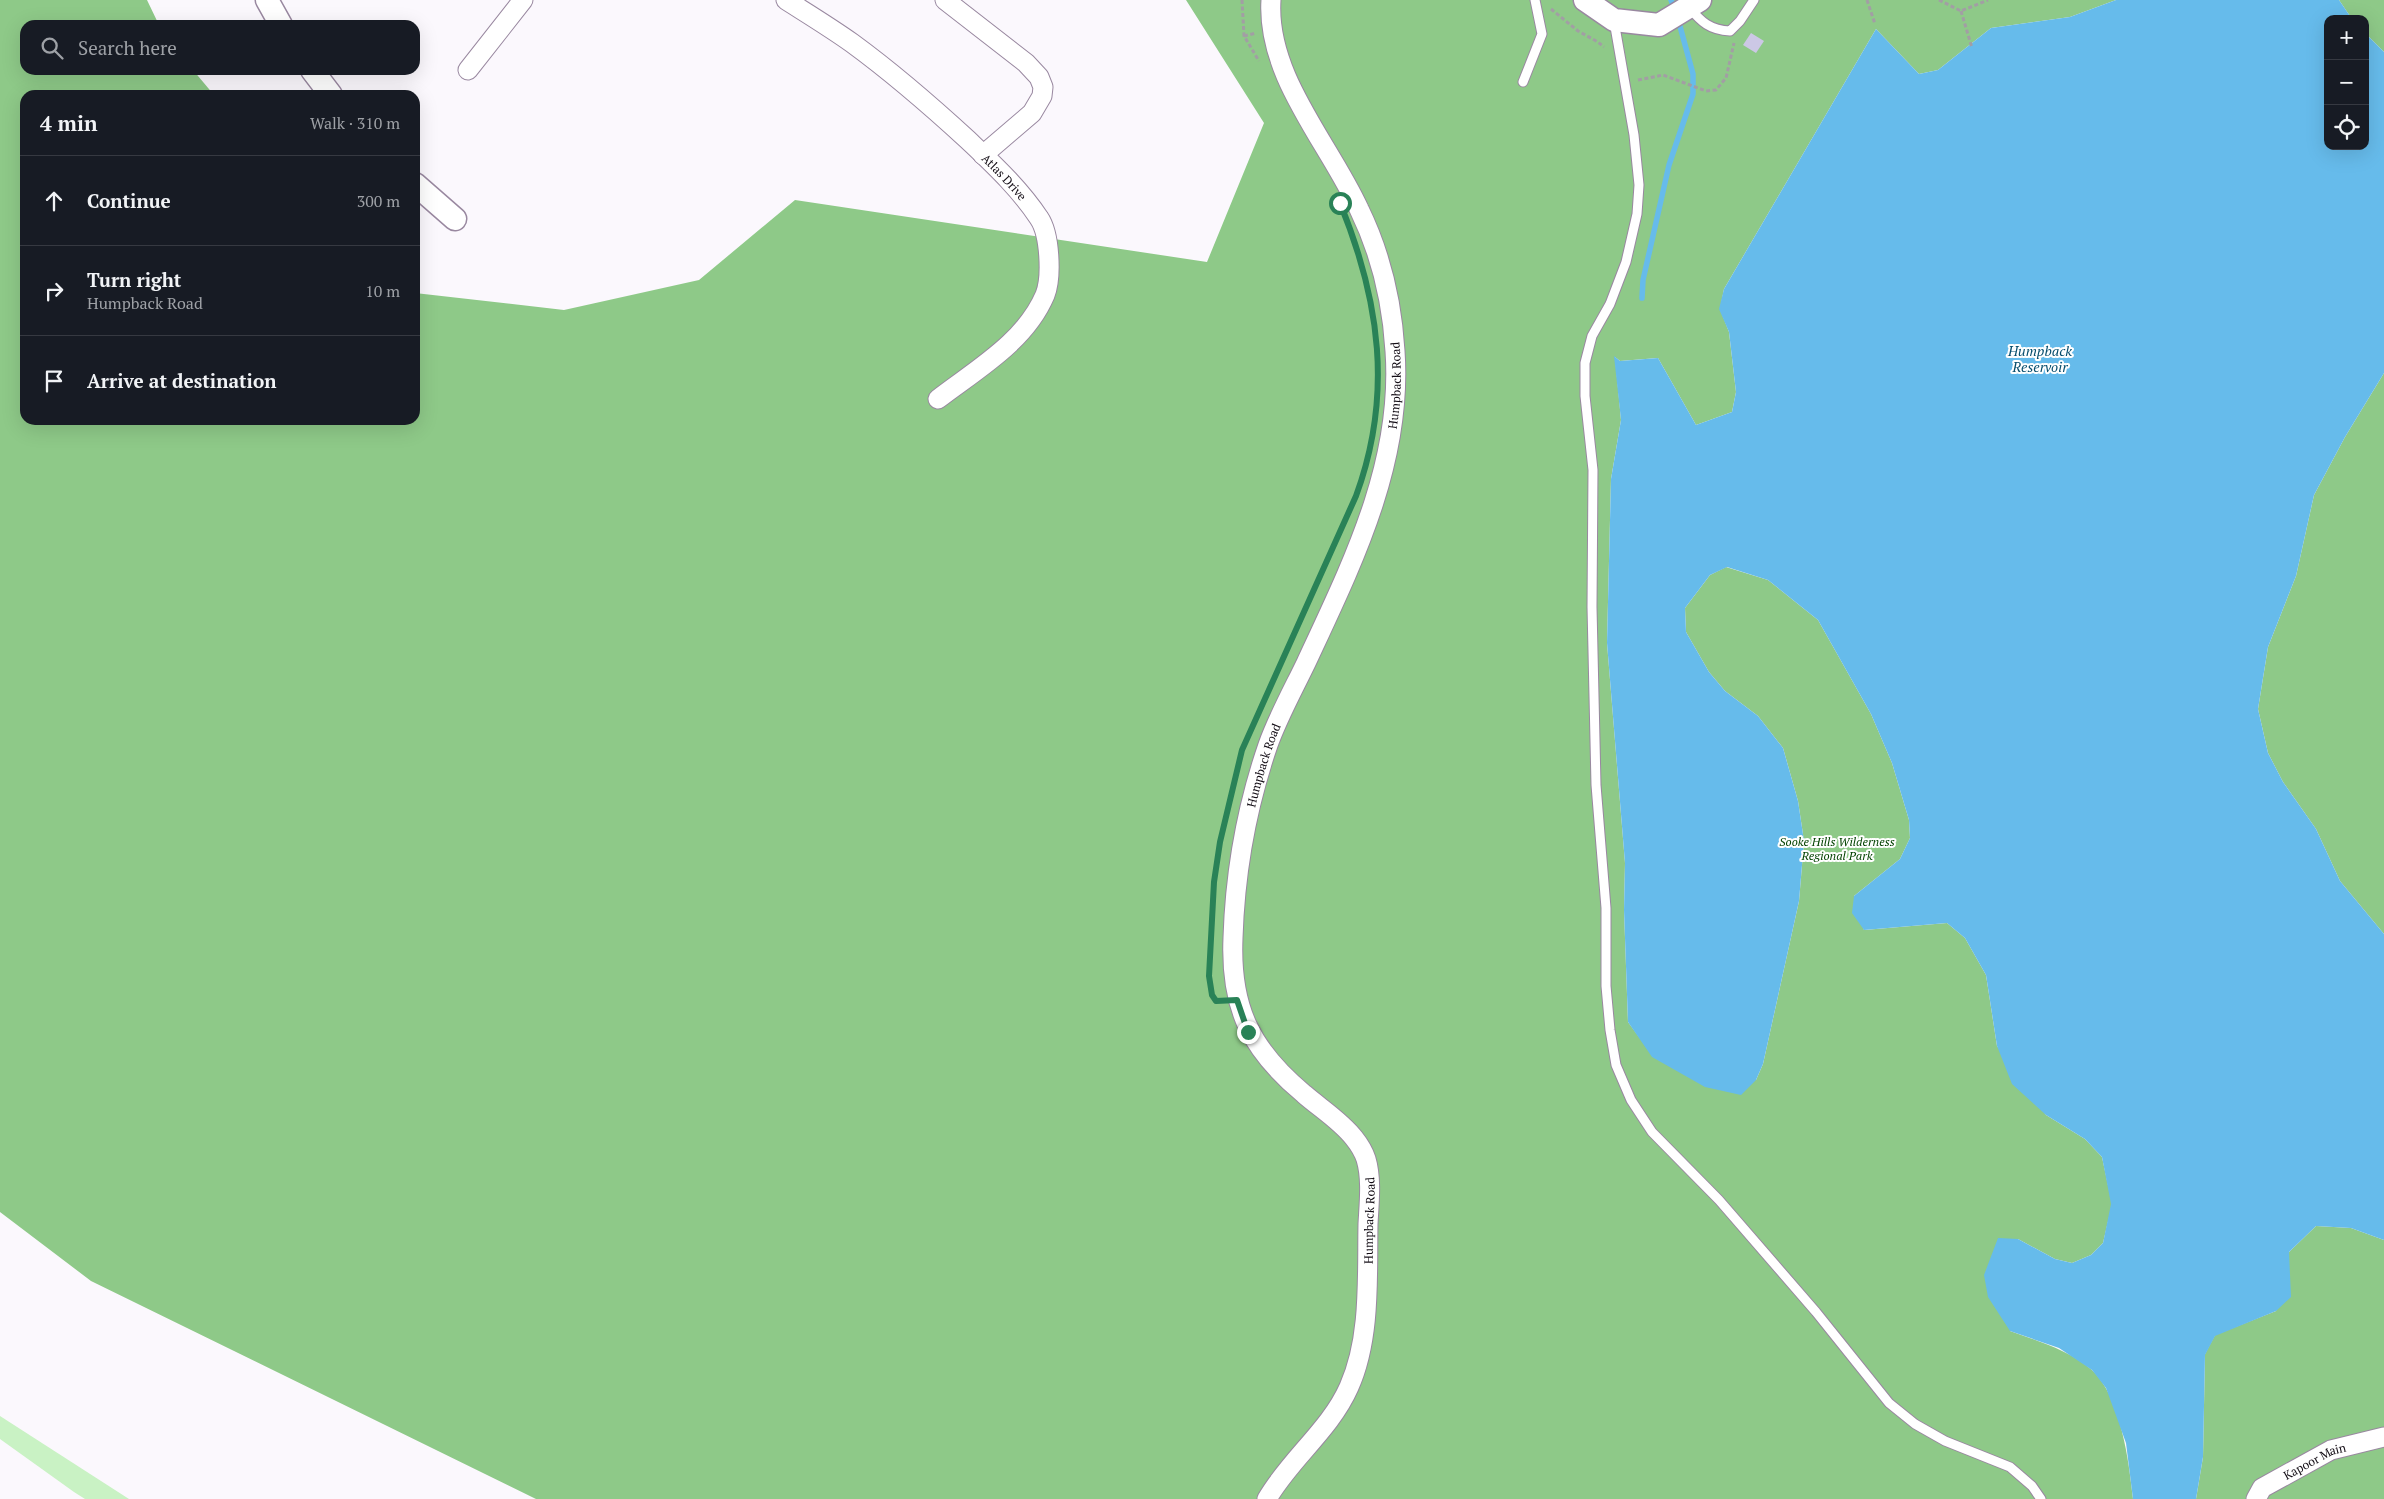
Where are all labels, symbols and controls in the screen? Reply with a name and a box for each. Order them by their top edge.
map controls [2324,15,2369,150]
button: + [2324,15,2369,60]
search box [20,20,420,75]
icon: search [38,34,66,62]
text: Search here [78,35,177,60]
button: − [2324,60,2369,105]
button: locate [2324,105,2369,150]
text: 4 min [40,109,97,137]
text: Walk · 310 m [310,112,400,134]
street label: Atlas Drive [979,150,1030,203]
icon: ahead [40,187,68,215]
text: Continue [87,188,171,213]
text: 300 m [357,190,400,212]
route start [1329,192,1352,215]
text: Turn right [87,267,181,292]
icon: right [40,277,68,305]
text: 10 m [365,280,400,302]
text: Humpback Road [87,292,203,314]
street label: Humpback Road [1384,341,1403,430]
water label: Humpback Reservoir [2007,341,2072,376]
icon: arrive [40,367,68,395]
text: Arrive at destination [87,368,276,393]
street label: Humpback Road [1243,721,1283,808]
park label: Sooke Hills Wilderness Regional Park [1779,834,1895,863]
route end [1237,1021,1260,1044]
street label: Humpback Road [1360,1176,1377,1264]
street label: Kapoor Main [2280,1439,2347,1482]

